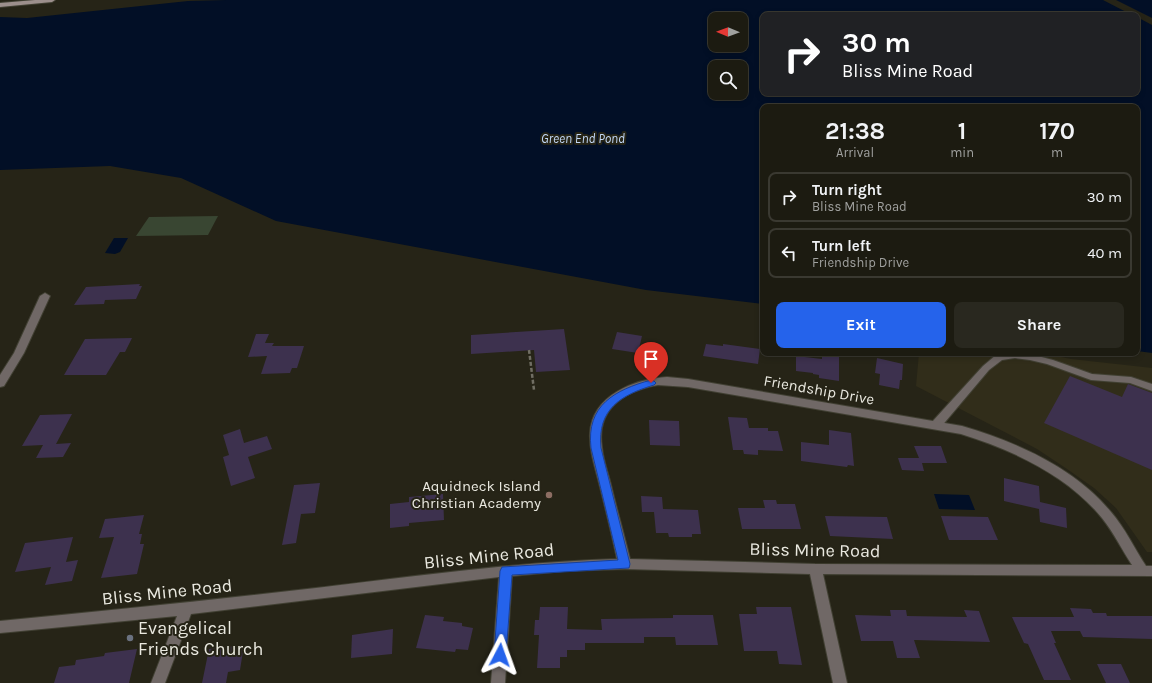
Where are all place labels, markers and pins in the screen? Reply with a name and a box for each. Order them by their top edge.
pin [634,342,668,383]
place label: Aquidneck Island Christian Academy [412,477,541,512]
marker: Aquidneck Island Christian Academy [544,490,554,500]
place label: Evangelical Friends Church [138,617,263,660]
marker: Evangelical Friends Church [125,633,135,643]

